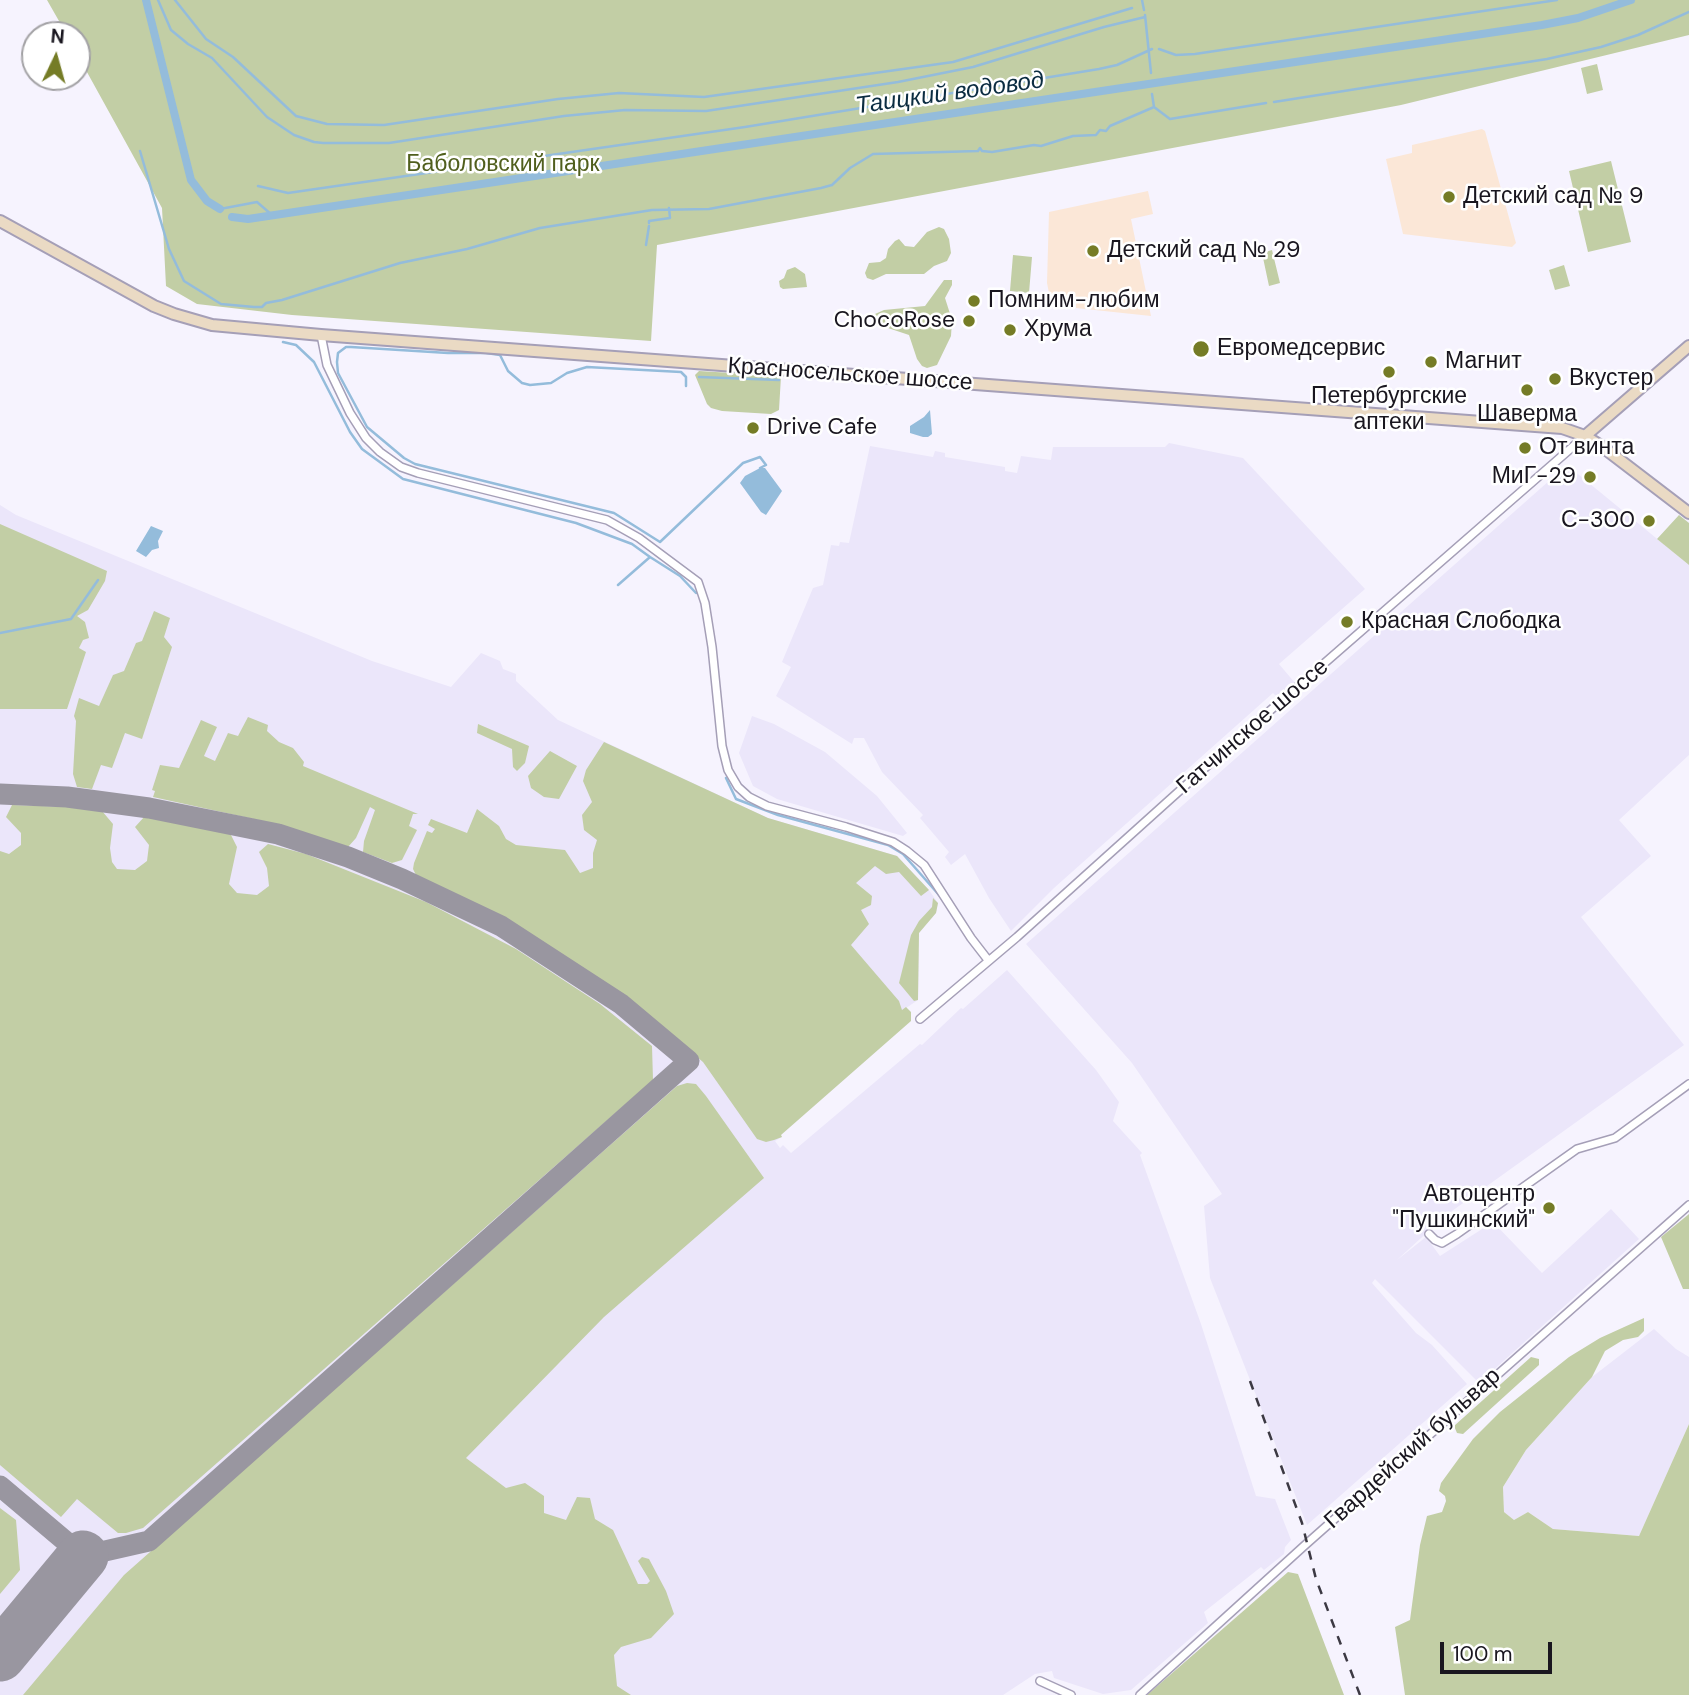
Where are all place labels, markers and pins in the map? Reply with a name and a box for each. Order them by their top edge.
place label: Детский сад № 9 [1463,183,1643,211]
marker: Детский сад № 9 [1441,189,1457,205]
place label: Детский сад № 29 [1107,237,1300,265]
marker: Детский сад № 29 [1085,243,1101,259]
place label: Помним-любим [988,287,1159,315]
marker: Помним-любим [966,293,982,309]
place label: ChocoRose [834,307,955,335]
marker: ChocoRose [961,313,977,329]
place label: Хрума [1024,316,1092,344]
marker: Хрума [1002,322,1018,338]
place label: Евромедсервис [1217,335,1385,363]
marker: Евромедсервис [1191,339,1211,359]
place label: Магнит [1445,348,1522,376]
marker: Магнит [1423,354,1439,370]
marker: Петербургские аптеки [1381,364,1397,380]
place label: Вкустер [1569,365,1653,393]
marker: Вкустер [1547,371,1563,387]
marker: Шаверма [1519,382,1535,398]
place label: Петербургские аптеки [1311,383,1467,437]
place label: Шаверма [1477,401,1577,429]
place label: Drive Cafe [767,414,877,442]
marker: Drive Cafe [745,420,761,436]
place label: От винта [1539,434,1634,462]
marker: От винта [1517,440,1533,456]
place label: МиГ-29 [1492,463,1576,491]
marker: МиГ-29 [1582,469,1598,485]
place label: С-300 [1561,507,1635,535]
marker: С-300 [1641,513,1657,529]
place label: Красная Слободка [1361,608,1561,636]
marker: Красная Слободка [1339,614,1355,630]
place label: Автоцентр "Пушкинский" [1392,1181,1535,1235]
marker: Автоцентр "Пушкинский" [1541,1200,1557,1216]

